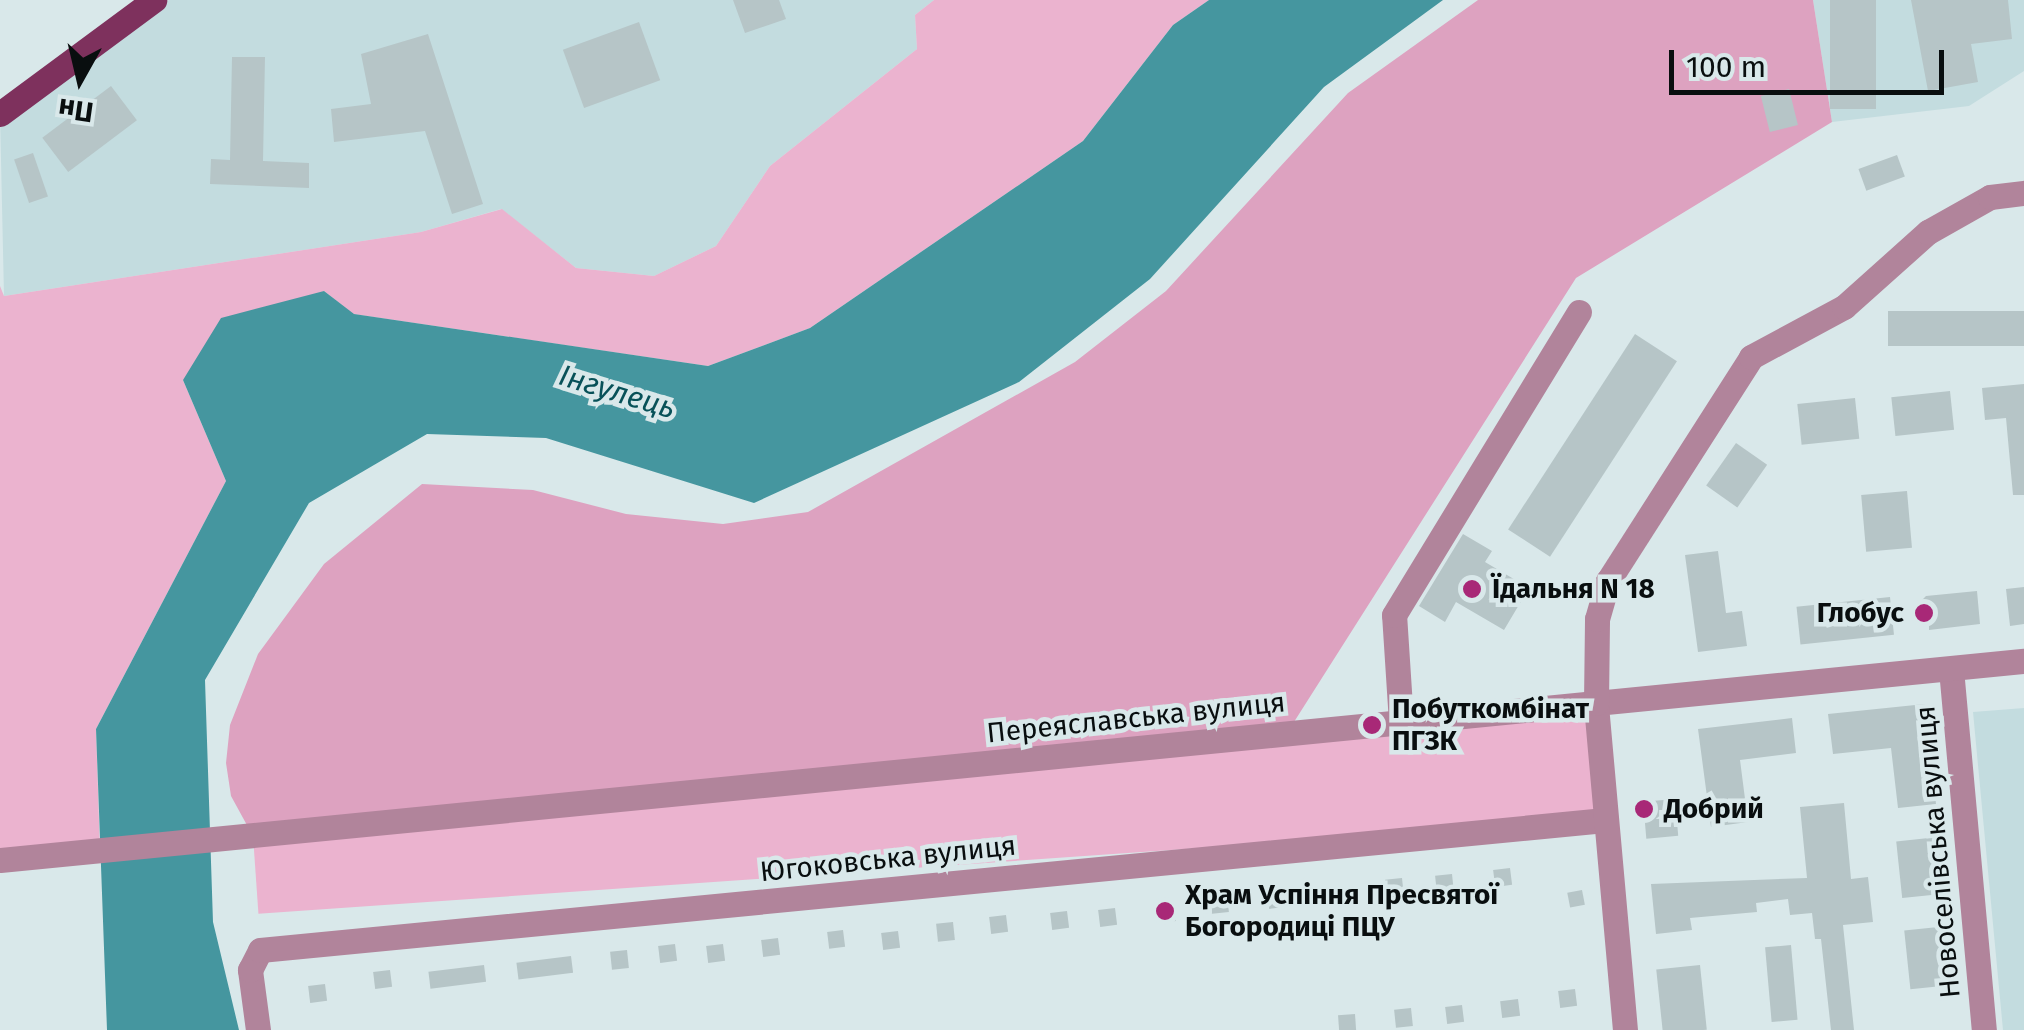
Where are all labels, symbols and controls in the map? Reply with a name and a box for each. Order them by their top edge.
north arrow [30,30,130,130]
scale bar [1674,30,1949,92]
text: 100 m [1686,49,1766,85]
text: Пн [56,91,95,129]
water label: Інгулець [555,357,679,427]
place label: Їдальня N 18 [1492,572,1655,606]
marker: Їдальня N 18 [1461,578,1483,600]
place label: Глобус [1817,596,1904,630]
marker: Глобус [1913,602,1935,624]
street label: Переяславська вулиця [985,686,1287,750]
place label: Побуткомбінат ПГЗК [1392,692,1589,758]
street label: Новоселівська вулиця [1908,705,1968,999]
marker: Побуткомбінат ПГЗК [1361,714,1383,736]
place label: Добрий [1664,792,1764,826]
marker: Добрий [1633,798,1655,820]
street label: Югоковська вулиця [758,829,1018,889]
place label: Храм Успіння Пресвятої Богородиці ПЦУ [1185,878,1498,944]
marker: Храм Успіння Пресвятої Богородиці ПЦУ [1154,900,1176,922]

